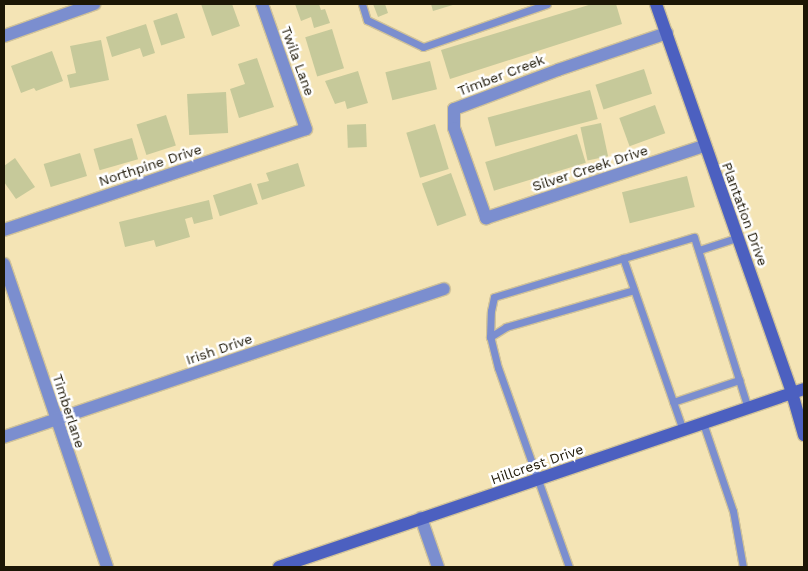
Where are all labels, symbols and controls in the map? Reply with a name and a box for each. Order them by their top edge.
street label: Twila Lane [278,24,318,98]
street label: Timber Creek [455,51,547,99]
street label: Northpine Drive [96,140,204,190]
street label: Silver Creek Drive [530,141,650,195]
street label: Plantation Drive [718,160,772,268]
street label: Irish Drive [184,330,254,368]
street label: Timberlane [49,372,89,450]
street label: Hillcrest Drive [488,440,586,488]

